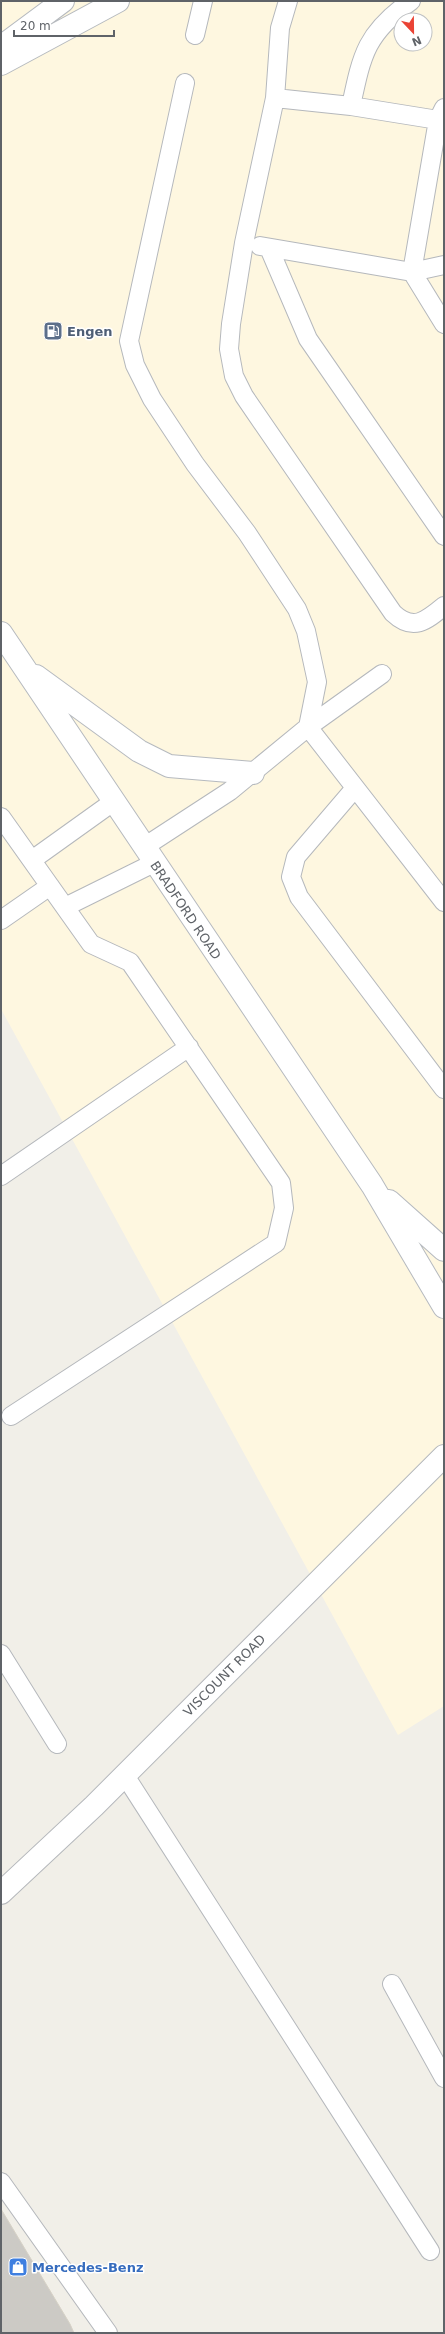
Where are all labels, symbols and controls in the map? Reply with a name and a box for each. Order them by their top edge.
scale bar [14,12,114,38]
north arrow [393,12,433,52]
text: 20 m [20,19,51,33]
text: N [410,33,423,49]
fuel station icon: Engen [42,320,64,342]
place label: Engen [67,324,113,339]
street label: BRADFORD ROAD [147,858,224,962]
street label: VISCOUNT ROAD [180,1631,268,1719]
shop icon: Mercedes-Benz [7,2256,29,2278]
place label: Mercedes-Benz [32,2260,144,2275]

